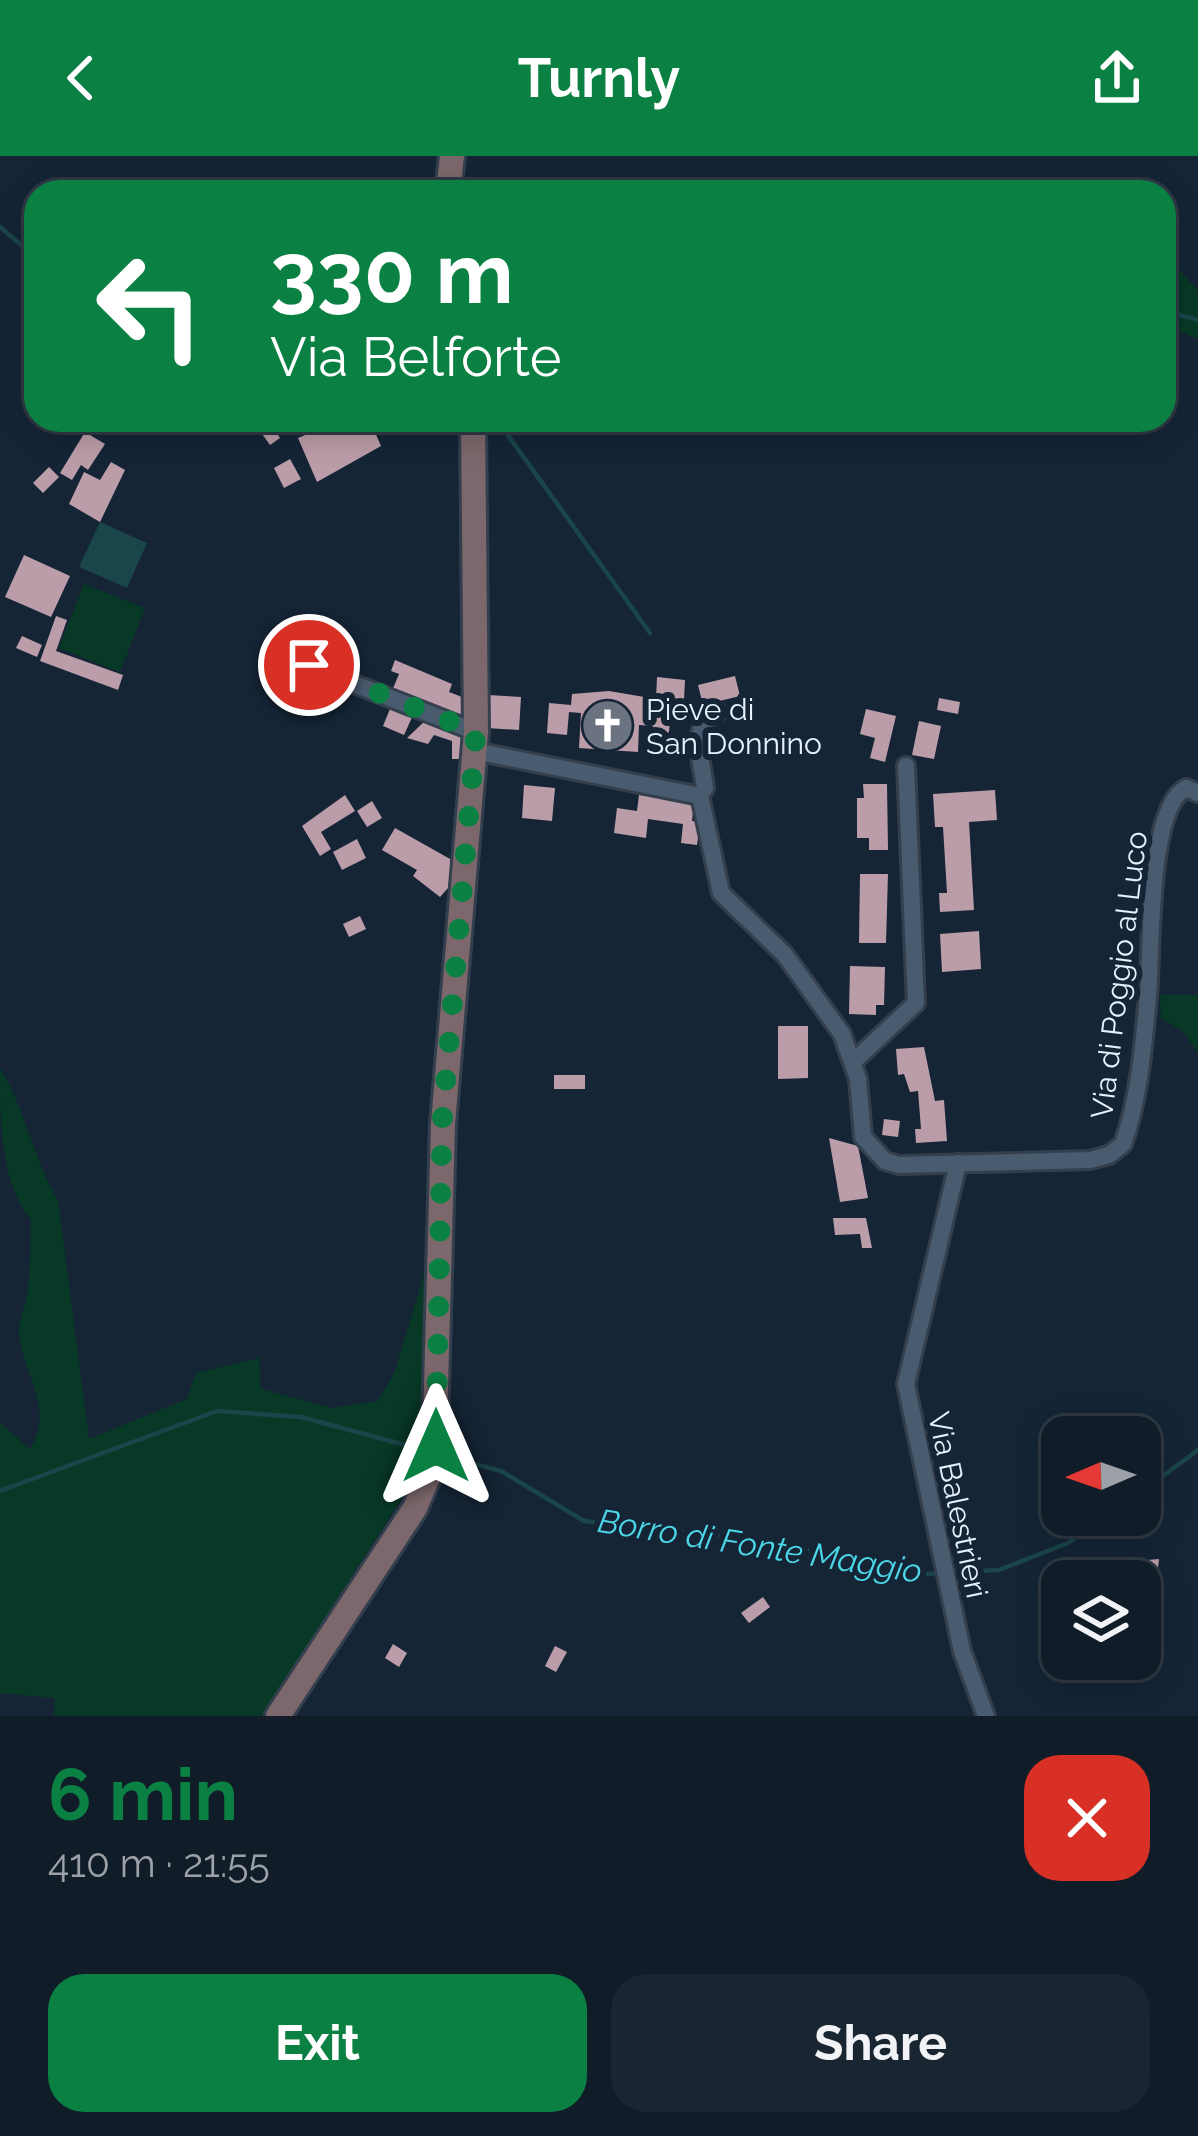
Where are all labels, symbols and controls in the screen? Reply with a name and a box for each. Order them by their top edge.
icon: back [48,45,114,111]
icon: share [1084,45,1150,111]
text: Turnly [518,46,680,110]
text: 330 m [270,224,514,323]
icon: left [72,228,228,384]
text: Via Belforte [270,325,561,389]
pin [258,614,360,716]
icon: arrive [276,632,342,698]
place label: Pieve di San Donnino [646,692,822,761]
church icon: Pieve di San Donnino [579,698,635,754]
street label: Via di Poggio al Luco [1084,829,1154,1121]
position arrow [373,1383,499,1509]
street label: Via Balestrieri [921,1409,995,1601]
north arrow [1041,1416,1161,1536]
map controls [1041,1416,1161,1680]
water label: Borro di Fonte Maggio [595,1501,925,1591]
button: layers [1041,1560,1161,1680]
text: 6 min [48,1752,238,1837]
button: close [1024,1755,1150,1881]
text: 410 m · 21:55 [48,1840,270,1886]
button: Exit [48,1974,587,2112]
button: Share [611,1974,1150,2112]

